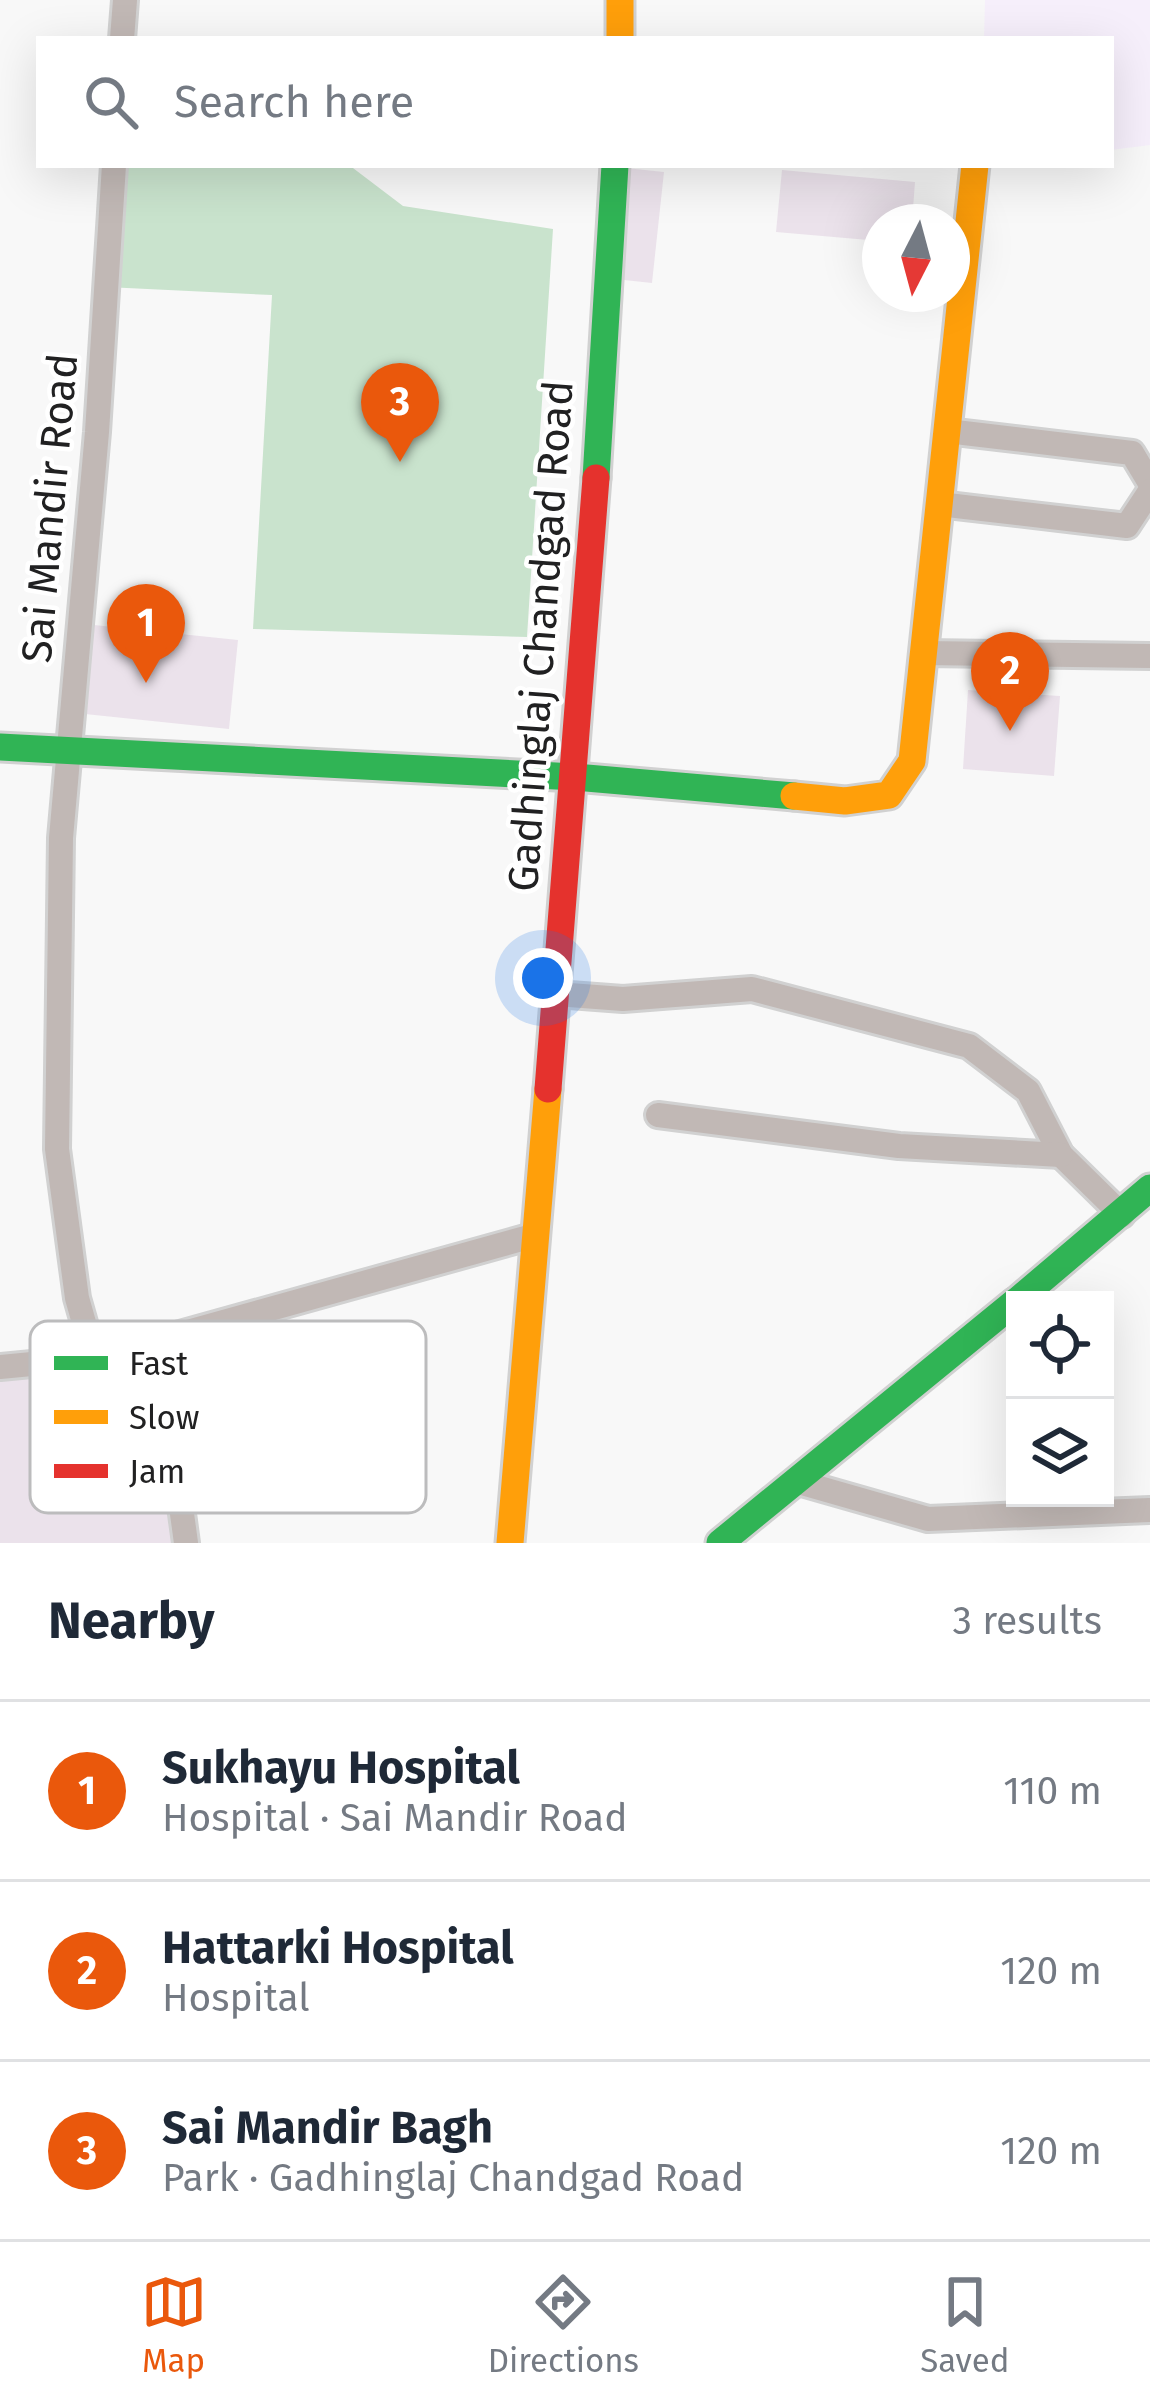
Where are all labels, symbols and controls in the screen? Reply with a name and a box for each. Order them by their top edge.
search box [36,36,1114,168]
icon: search [78,69,144,135]
text: Search here [174,75,414,129]
north arrow [862,204,970,312]
street label: Sai Mandir Road [12,351,88,665]
pin: 3 [361,363,439,462]
street label: Gadhinglaj Chandgad Road [498,379,584,893]
pin: 1 [107,584,185,683]
pin: 2 [971,632,1049,731]
your location [513,948,573,1008]
map controls [1006,1291,1114,1507]
button: locate [1006,1291,1114,1399]
legend [30,1321,426,1513]
text: Fast [129,1344,188,1384]
text: Slow [129,1398,199,1438]
button: layers [1006,1399,1114,1507]
text: Jam [129,1452,185,1492]
text: Nearby [48,1590,214,1652]
text: 3 results [952,1598,1102,1644]
text: Sukhayu Hospital [162,1741,520,1795]
text: 1 [78,1768,96,1814]
text: 110 m [1003,1768,1102,1814]
text: Hospital · Sai Mandir Road [162,1795,628,1841]
text: Hattarki Hospital [162,1921,514,1975]
text: 2 [77,1948,97,1994]
text: 120 m [1000,1948,1102,1994]
text: Hospital [162,1975,310,2021]
text: Sai Mandir Bagh [162,2101,493,2155]
text: 3 [77,2128,97,2174]
text: 120 m [1000,2128,1102,2174]
text: Park · Gadhinglaj Chandgad Road [162,2155,744,2201]
tab: Map [141,2269,207,2381]
tab: Directions [488,2269,639,2381]
tab: Saved [920,2269,1009,2381]

